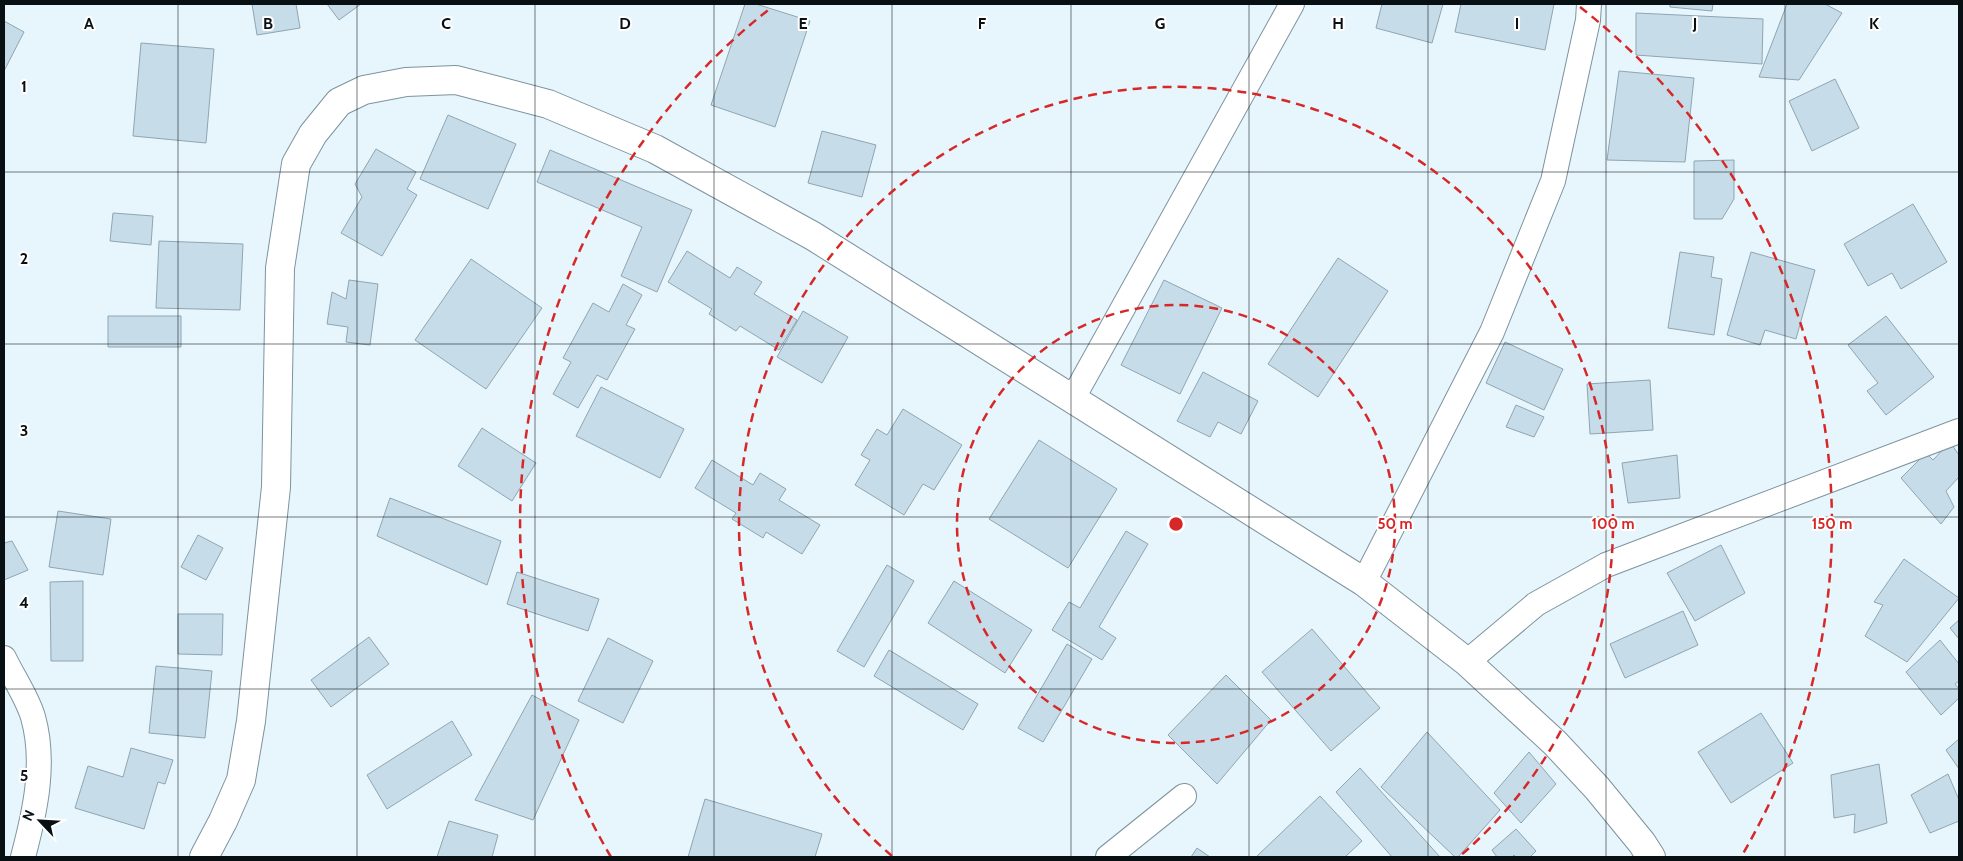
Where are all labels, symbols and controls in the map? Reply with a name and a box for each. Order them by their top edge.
text: A [84,14,94,33]
text: B [263,14,273,33]
text: C [441,14,451,33]
text: D [619,14,631,33]
text: E [798,14,808,33]
text: F [978,14,987,33]
text: G [1155,14,1165,33]
text: H [1332,14,1344,33]
text: I [1515,14,1519,33]
text: J [1692,14,1697,33]
text: K [1869,14,1879,33]
text: 1 [21,77,27,96]
text: 2 [20,249,28,268]
text: 3 [20,421,28,440]
centre of rings [1167,515,1185,533]
text: 50 m [1377,515,1413,533]
text: 100 m [1591,515,1635,533]
text: 150 m [1812,515,1852,533]
text: 4 [19,593,29,612]
text: 5 [20,766,28,785]
north arrow [15,796,65,846]
text: N [18,807,38,824]

